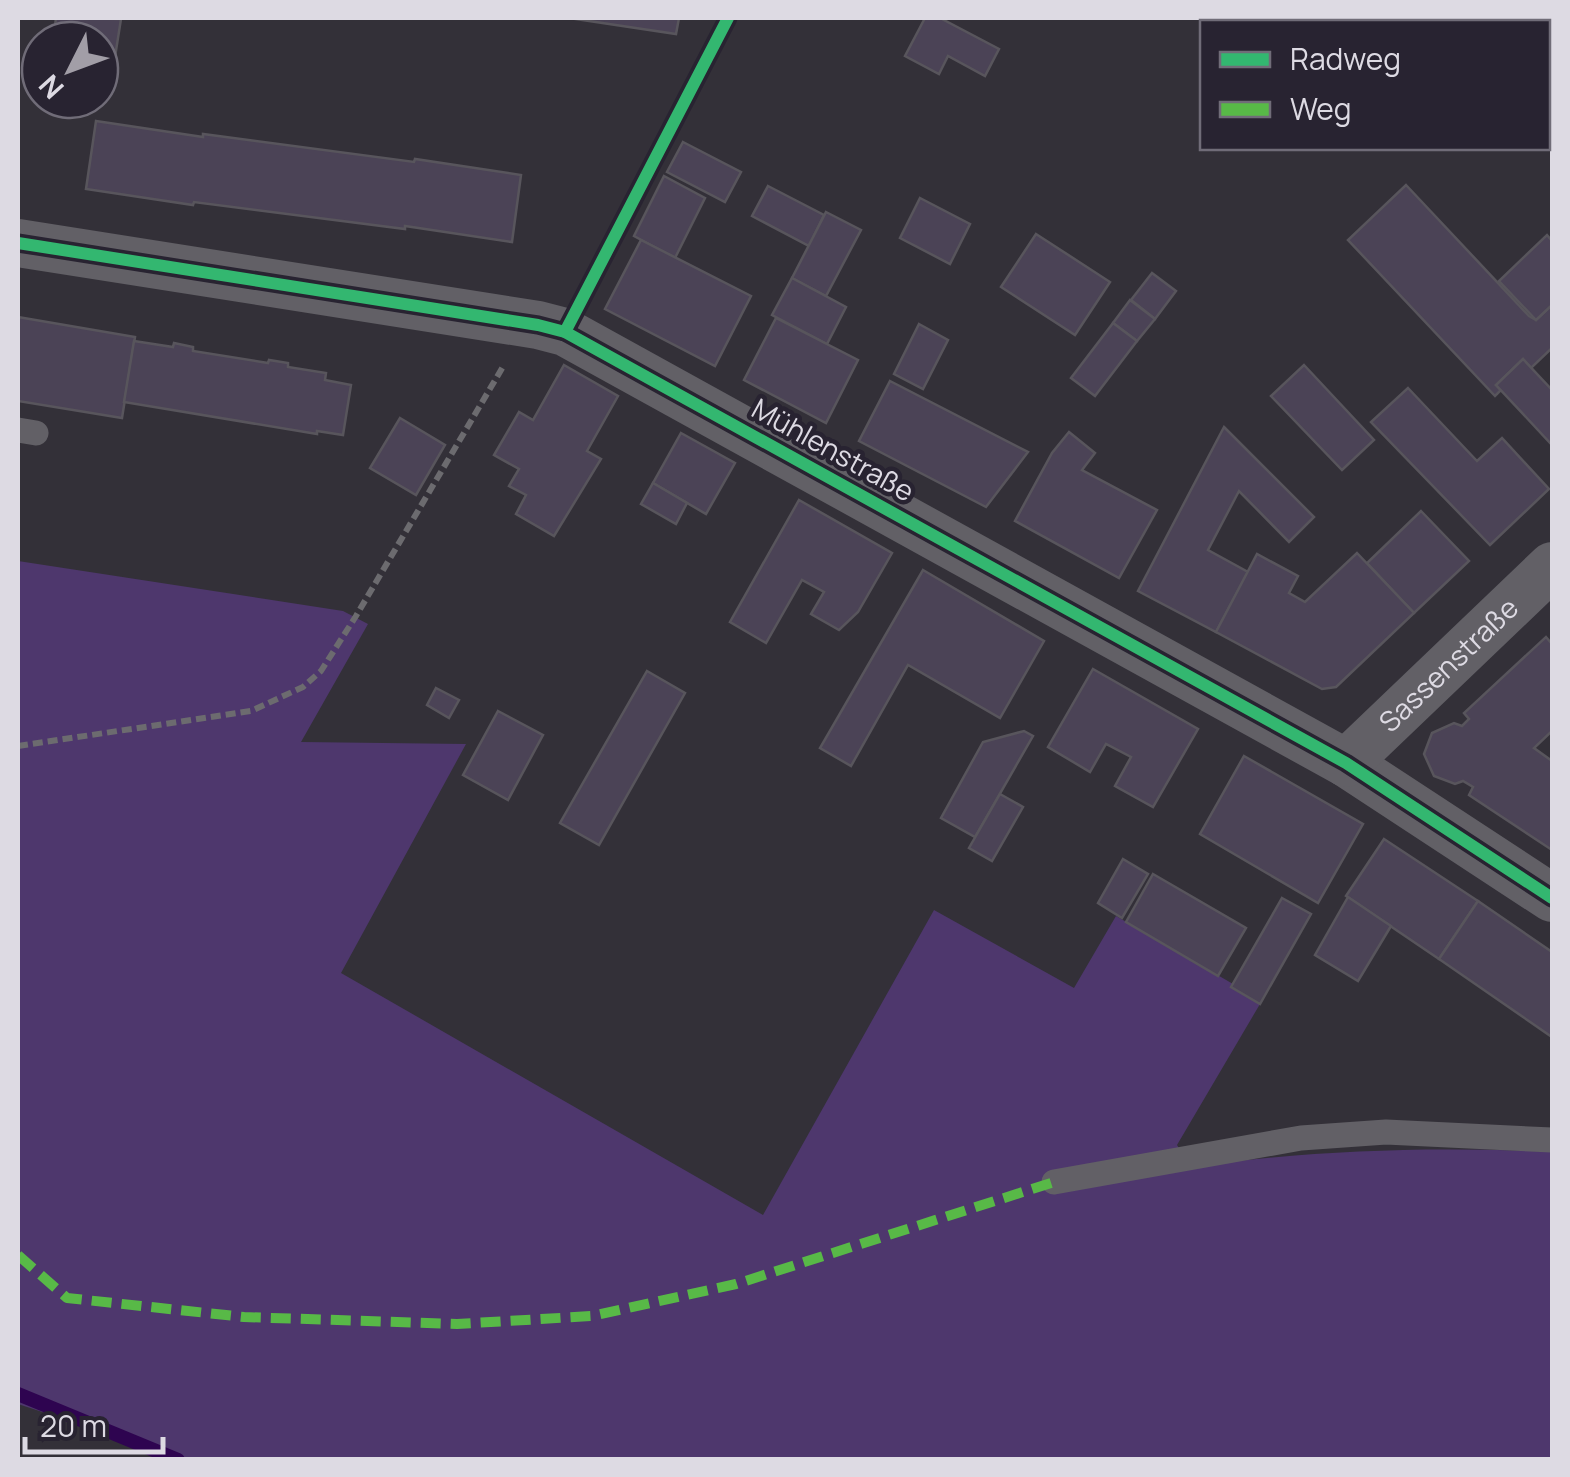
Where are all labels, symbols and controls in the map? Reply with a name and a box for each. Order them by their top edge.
north arrow [20,20,120,120]
legend [1200,20,1550,150]
text: Radweg [1290,38,1401,79]
text: N [30,67,72,108]
text: Weg [1290,88,1352,129]
street label: Mühlenstraße [746,389,921,509]
street label: Sassenstraße [1370,589,1526,740]
scale bar [25,1392,162,1454]
text: 20 m [40,1405,107,1446]

